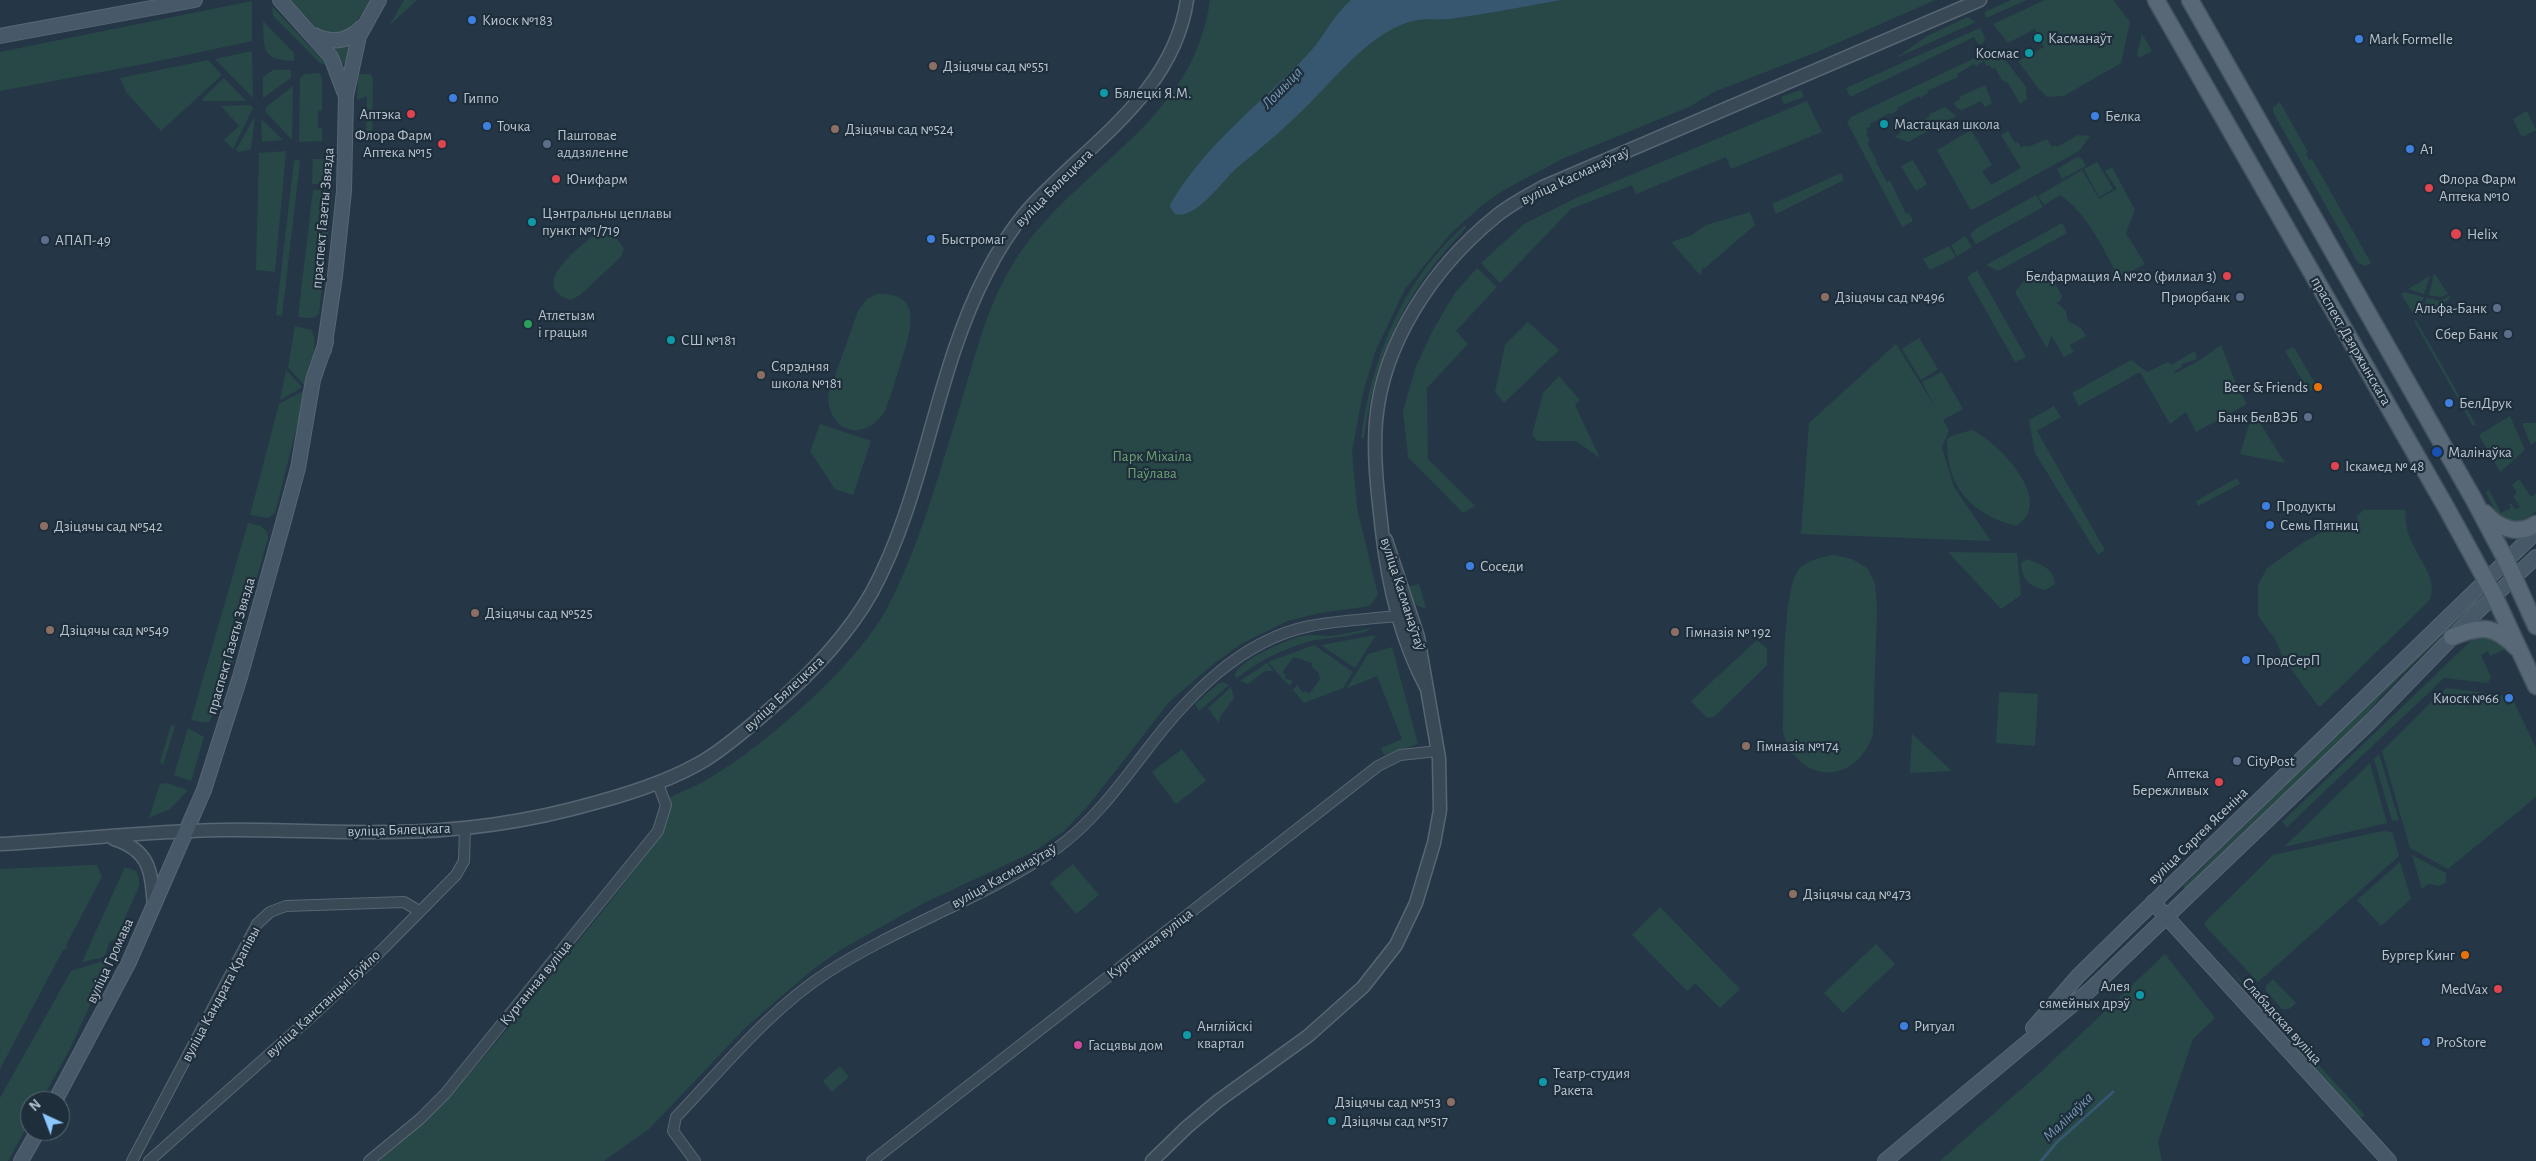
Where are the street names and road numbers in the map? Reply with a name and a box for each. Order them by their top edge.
street label: вуліца Касманаўтаў [1518,143,1632,209]
street label: вуліца Бялецкага [1011,145,1097,231]
street label: праспект Газеты Звязда [308,147,338,289]
street label: праспект Дзяржынскага [2307,273,2395,409]
street label: вуліца Касманаўтаў [1376,535,1430,653]
street label: праспект Газеты Звязда [203,575,259,717]
street label: вуліца Бялецкага [740,652,828,736]
street label: вуліца Сяргея Ясеніна [2144,784,2252,888]
street label: вуліца Бялецкага [347,819,451,841]
street label: вуліца Касманаўтаў [948,840,1060,912]
street label: Курганная вуліца [1103,905,1197,983]
street label: вуліца Громава [82,915,138,1007]
street label: вуліца Кандрата Крапівы [178,923,264,1065]
street label: Курганная вуліца [496,937,576,1029]
street label: вуліца Канстанцыі Буйло [262,946,384,1062]
street label: Слабадская вуліца [2238,974,2326,1068]

